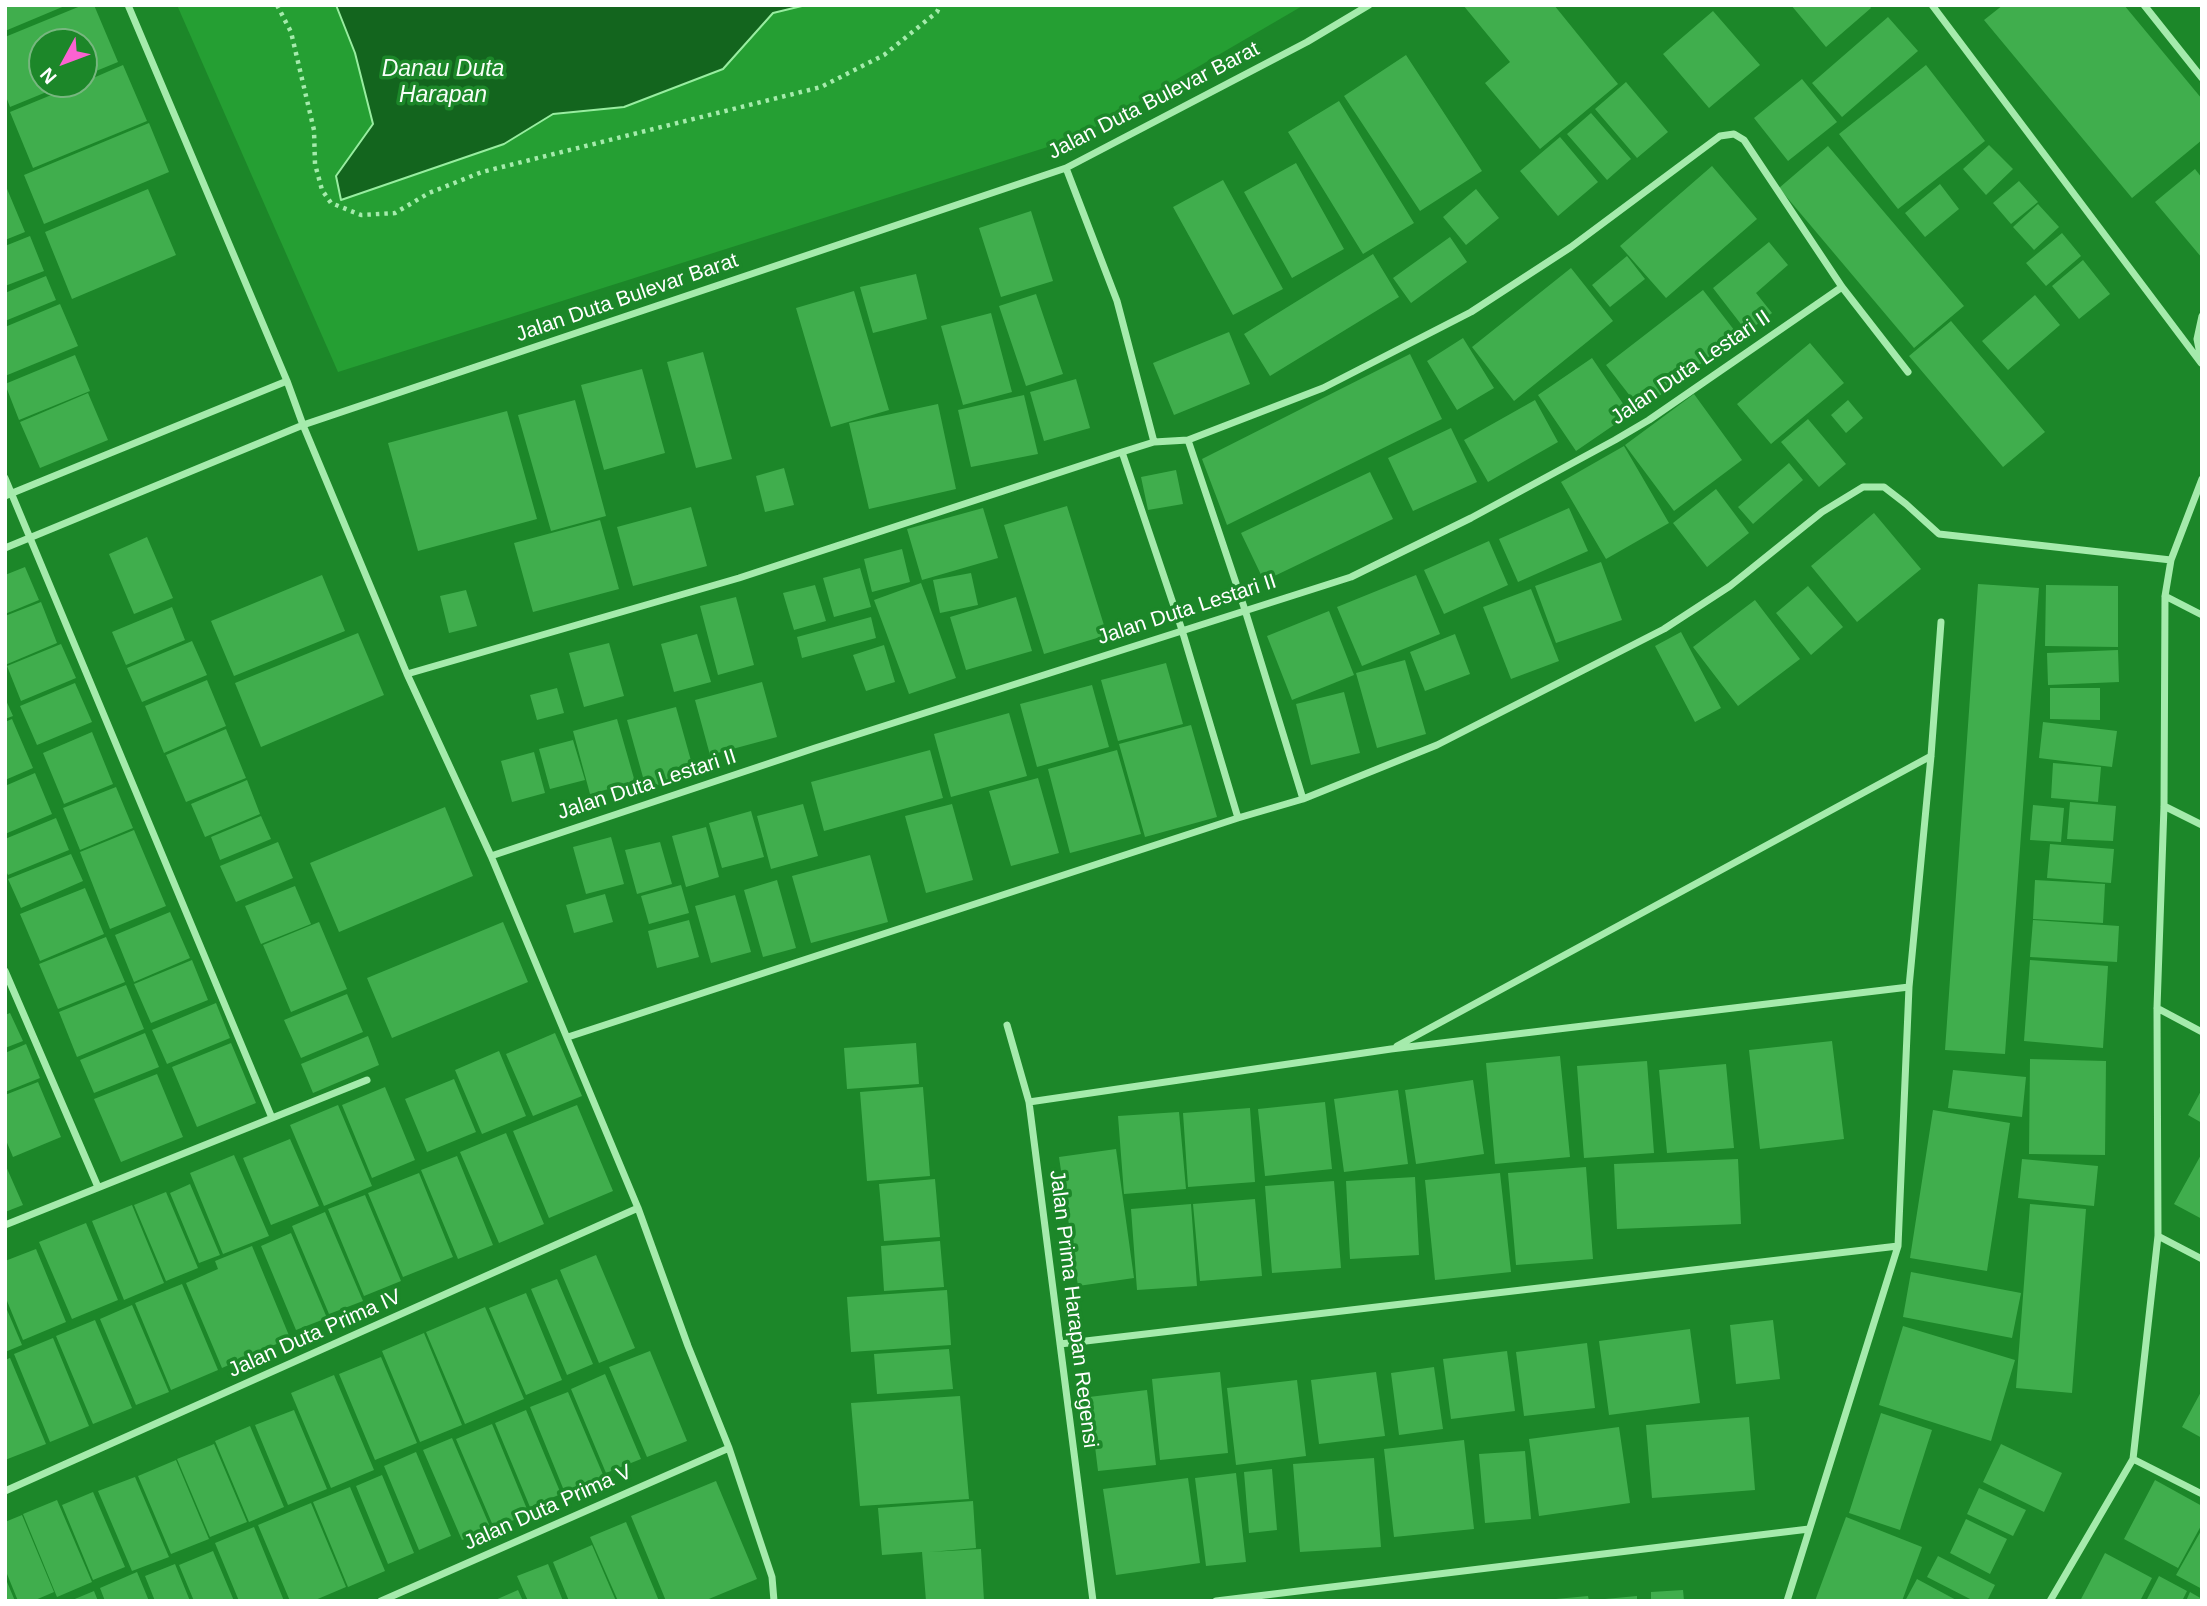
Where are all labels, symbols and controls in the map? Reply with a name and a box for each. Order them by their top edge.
north arrow [28,28,98,98]
street label: Jalan Duta Bulevar Barat [1044,37,1264,165]
water label: Danau Duta Harapan [382,56,504,110]
text: N [36,64,61,88]
street label: Jalan Duta Bulevar Barat [513,248,741,348]
street label: Jalan Duta Lestari II [1607,305,1775,431]
street label: Jalan Duta Lestari II [1094,569,1280,651]
street label: Jalan Duta Lestari II [554,744,740,826]
street label: Jalan Prima Harapan Regensi [1043,1168,1103,1450]
street label: Jalan Duta Prima IV [225,1285,405,1383]
street label: Jalan Duta Prima V [460,1460,636,1556]

